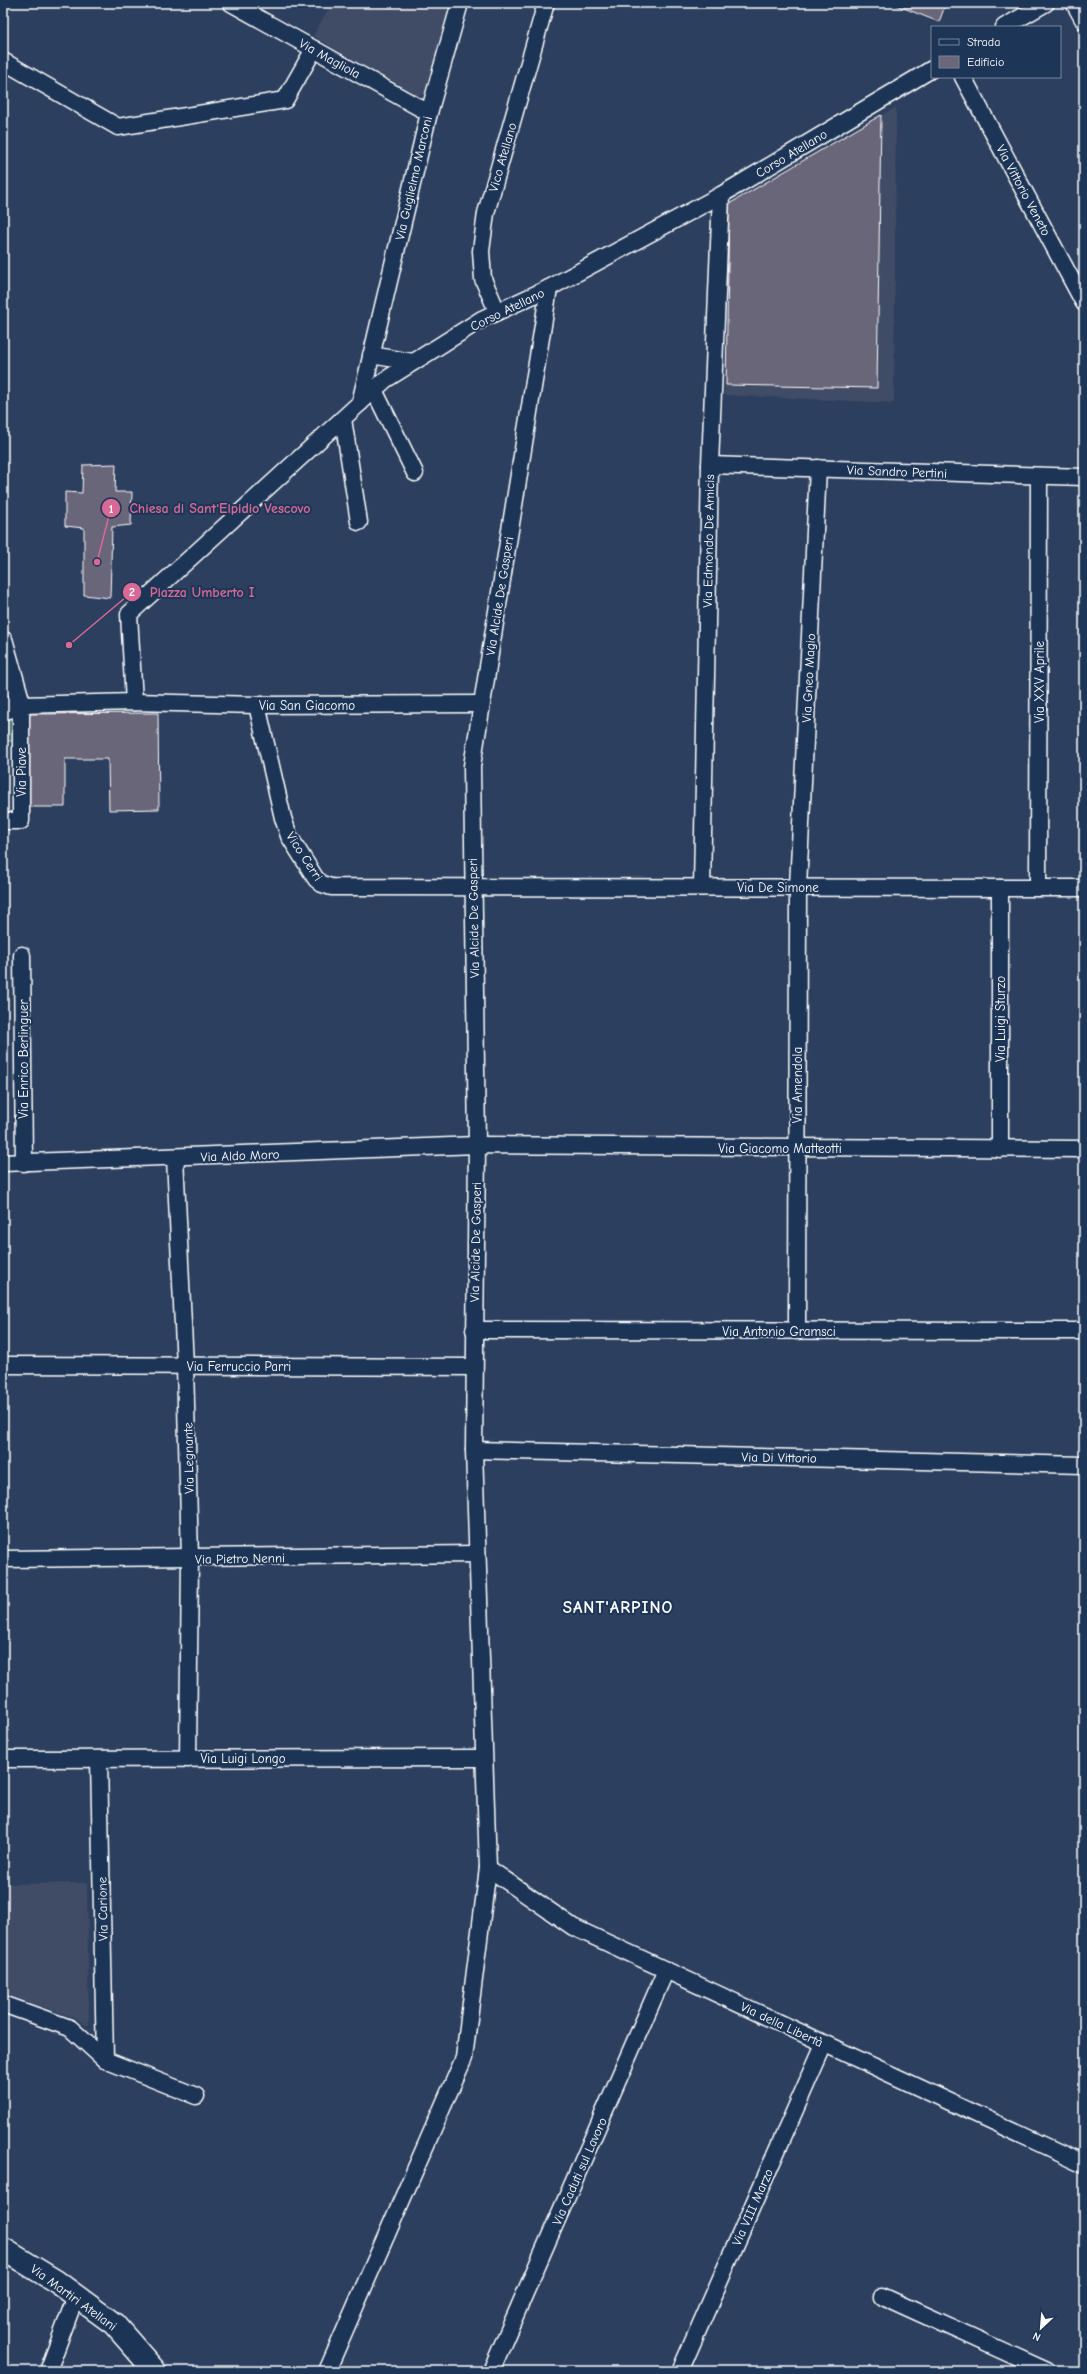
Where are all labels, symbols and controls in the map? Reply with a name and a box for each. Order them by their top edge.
legend [931,26,1061,78]
street label: Via Magliola [297,35,363,81]
text: Strada [967,35,1000,49]
text: Edificio [967,55,1004,69]
street label: Via Guglielmo Marconi [392,115,435,241]
street label: Vico Atellano [485,121,520,193]
street label: Corso Atellano [753,126,830,181]
street label: Via Vittorio Veneto [993,142,1054,238]
street label: Corso Atellano [468,285,547,334]
street label: Via Sandro Pertini [847,462,947,481]
street label: Via Edmondo De Amicis [700,474,717,608]
callout: Chiesa di Sant'Elpidio Vescovo [101,495,319,521]
text: Chiesa di Sant'Elpidio Vescovo [129,500,311,517]
text: 1 [109,502,114,516]
street label: Via Alcide De Gasperi [483,535,516,657]
callout: Piazza Umberto I [122,579,262,605]
text: Piazza Umberto I [150,584,255,601]
text: 2 [129,585,135,599]
street label: Via Gneo Magio [799,633,818,723]
street label: Via XXV Aprile [1032,641,1047,723]
street label: Via San Giacomo [259,698,355,713]
street label: Via Piave [14,747,29,797]
street label: Vico Cerri [283,829,326,883]
street label: Via Alcide De Gasperi [465,858,482,978]
street label: Via De Simone [737,880,819,895]
street label: Via Luigi Sturzo [993,976,1008,1062]
street label: Via Enrico Berlinguer [16,998,31,1119]
street label: Via Amendola [790,1047,805,1123]
street label: Via Giacomo Matteotti [718,1141,842,1156]
street label: Via Aldo Moro [200,1147,280,1164]
street label: Via Alcide De Gasperi [467,1182,484,1302]
street label: Via Antonio Gramsci [722,1324,836,1339]
street label: Via Ferruccio Parri [187,1359,291,1374]
street label: Via Legnante [180,1422,197,1494]
street label: Via Di Vittorio [741,1449,817,1466]
street label: Via Pietro Nenni [195,1550,285,1567]
district label: SANT'ARPINO [563,1598,673,1617]
street label: Via Luigi Longo [200,1751,286,1766]
street label: Via Carione [94,1876,111,1941]
street label: Via della Libertà [738,1999,825,2050]
street label: Via Caduti sul Lavoro [549,2115,610,2227]
street label: Via VIII Marzo [729,2166,776,2248]
street label: Via Martiri Atellani [28,2261,120,2334]
north arrow [1021,2308,1061,2348]
text: N [1031,2329,1043,2344]

